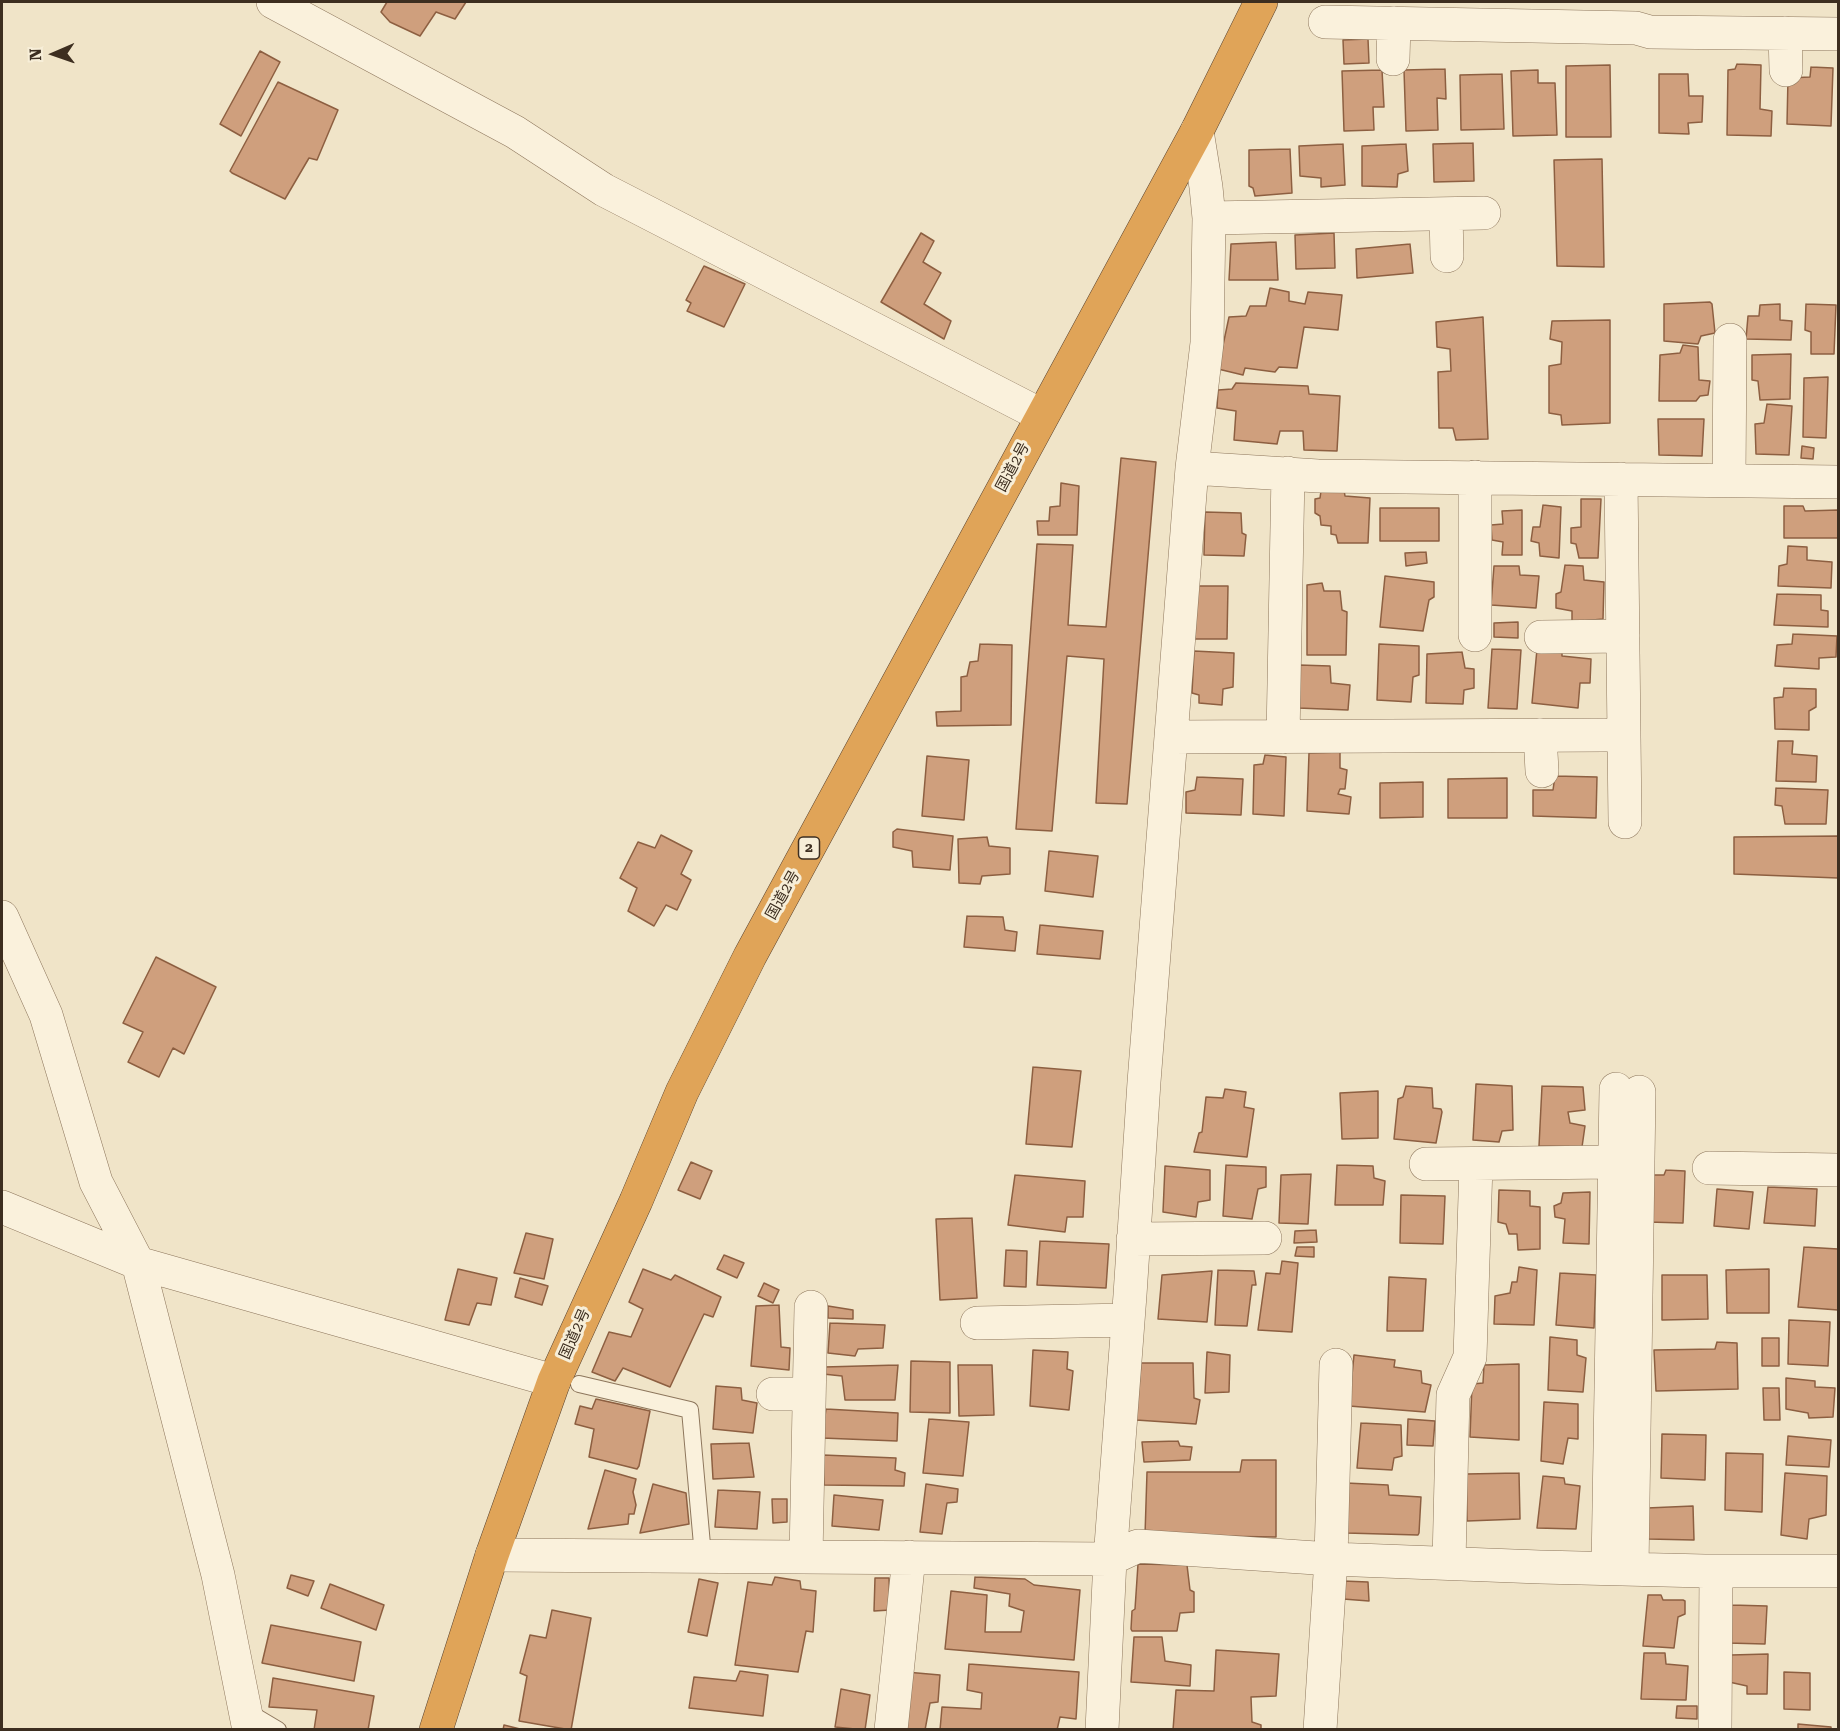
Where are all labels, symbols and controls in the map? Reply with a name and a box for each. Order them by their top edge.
north arrow [24,24,84,84]
text: N [26,48,45,61]
street label: 国道2号 [993,439,1033,495]
road number: 2 [798,837,820,859]
street label: 国道2号 [762,867,804,923]
street label: 国道2号 [556,1306,594,1362]

